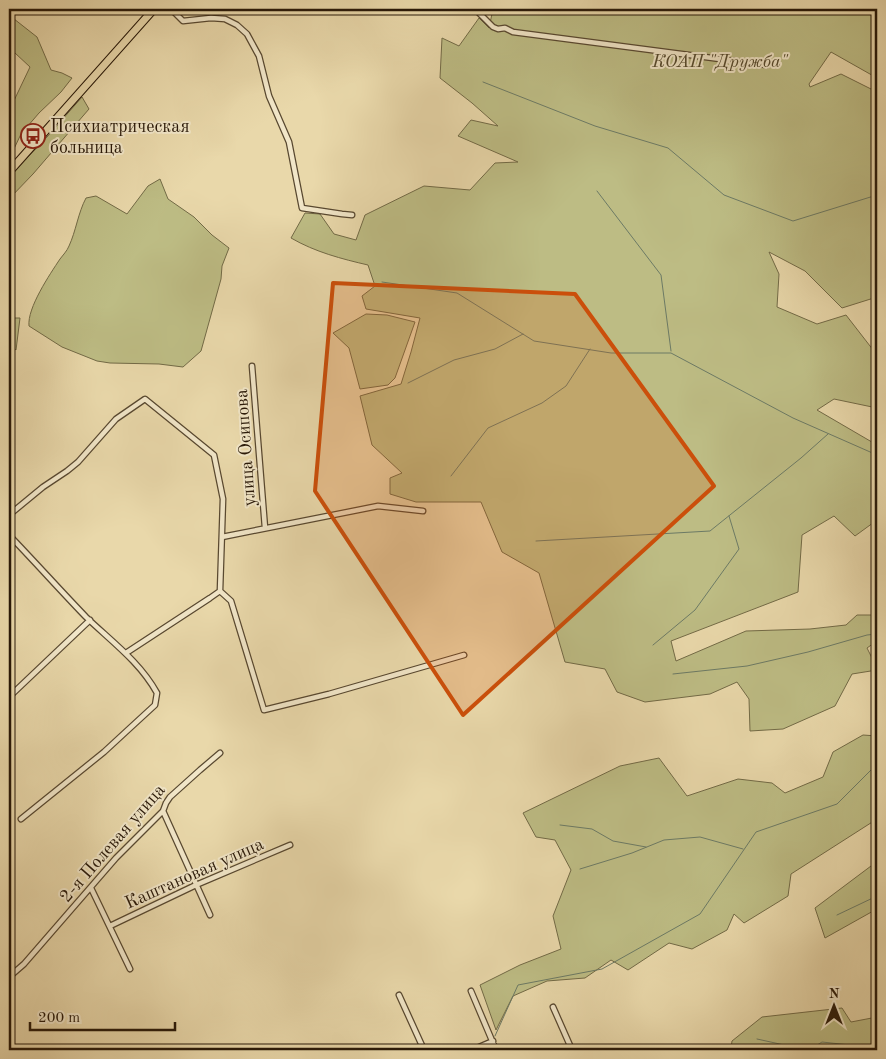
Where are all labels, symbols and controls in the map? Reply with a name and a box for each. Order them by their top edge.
park label: КОАП "Дружба" [651,53,789,71]
place label: Психиатрическая больница [50,118,190,157]
bus stop icon: Психиатрическая больница [20,123,46,149]
street label: улица Осипова [233,389,259,507]
street label: 2-я Полевая улица [57,781,169,906]
street label: Каштановая улица [122,835,267,913]
north arrow [808,982,858,1032]
text: N [829,987,840,1001]
scale bar [30,999,175,1031]
text: 200 m [38,1011,80,1026]

